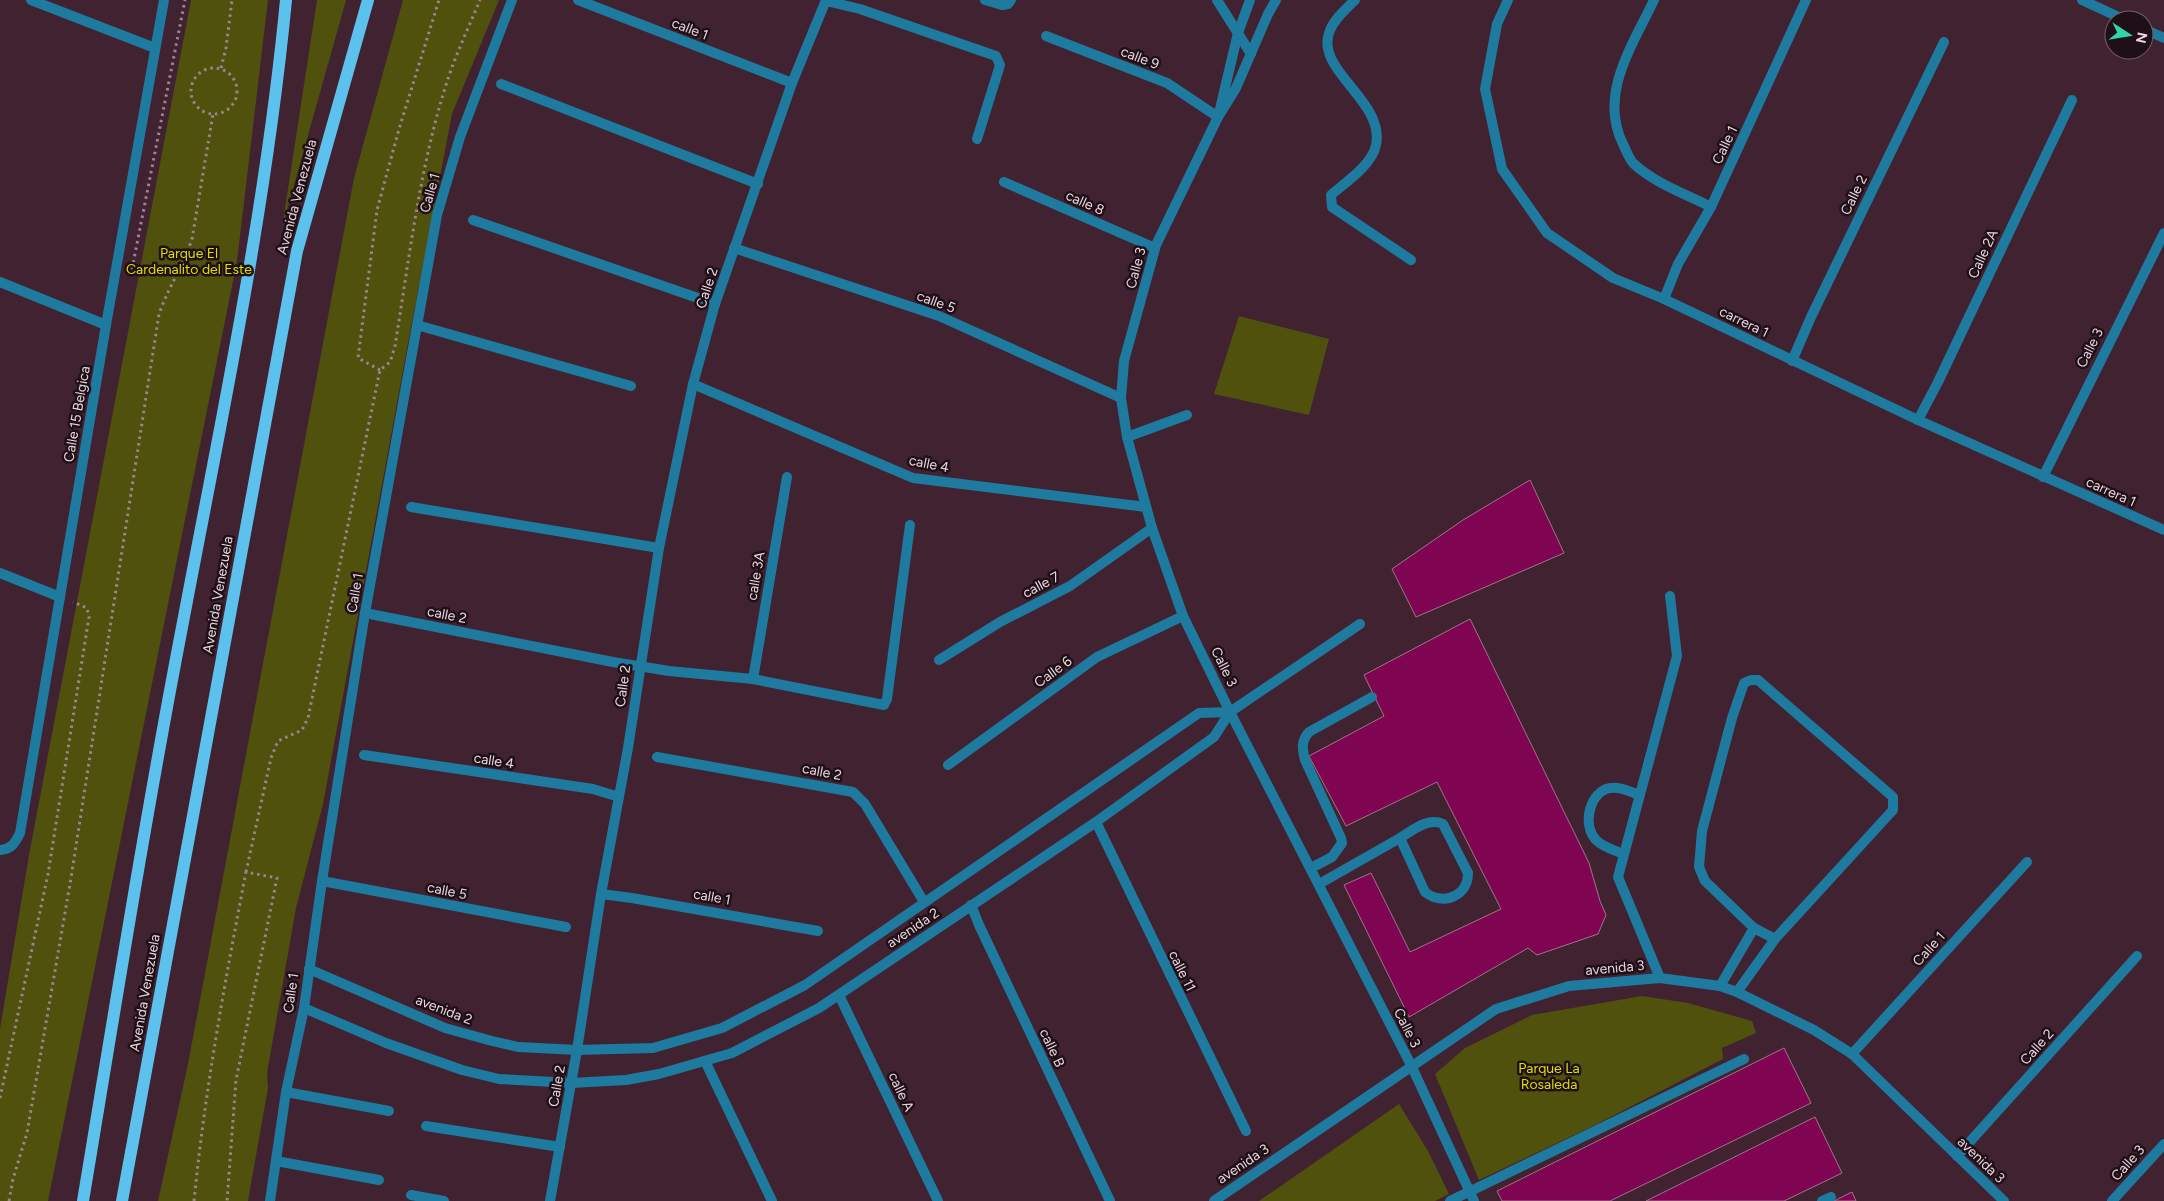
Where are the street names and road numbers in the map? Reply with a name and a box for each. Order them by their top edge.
street label: calle 1 [669,14,711,44]
street label: calle 9 [1118,43,1162,73]
street label: Calle 1 [1709,123,1741,167]
street label: Avenida Venezuela [273,137,321,257]
street label: Calle 1 [416,171,444,215]
street label: Calle 2 [1837,172,1871,218]
street label: calle 8 [1063,187,1107,219]
street label: Calle 2A [1964,226,2002,281]
street label: Calle 3 [1122,245,1150,291]
street label: Calle 2 [692,265,722,311]
street label: calle 5 [914,287,958,317]
street label: carrera 1 [1716,303,1772,341]
street label: Calle 3 [2073,325,2107,371]
street label: Calle 15 Belgica [60,365,94,463]
street label: calle 4 [907,452,951,476]
street label: carrera 1 [2083,473,2139,511]
street label: Avenida Venezuela [199,535,237,655]
street label: calle 3A [743,550,769,602]
street label: calle 7 [1020,568,1063,602]
street label: Calle 1 [343,572,367,614]
street label: calle 2 [426,603,468,627]
street label: Calle 3 [1207,644,1241,690]
street label: Calle 6 [1031,653,1075,691]
street label: Calle 2 [612,664,634,708]
street label: calle 4 [473,749,516,773]
street label: calle 2 [801,760,843,784]
street label: calle 5 [426,879,468,903]
street label: calle 1 [692,885,732,909]
street label: avenida 2 [884,904,942,952]
street label: Calle 1 [1909,928,1949,970]
street label: Avenida Venezuela [126,933,164,1053]
street label: calle 11 [1165,948,1199,994]
street label: avenida 3 [1585,957,1645,979]
street label: Calle 1 [280,972,302,1014]
street label: avenida 2 [413,991,475,1029]
street label: Calle 3 [1390,1005,1424,1051]
street label: calle B [1036,1026,1068,1070]
street label: Calle 2 [2017,1026,2057,1068]
street label: Calle 2 [545,1064,569,1108]
street label: calle A [885,1070,918,1115]
street label: avenida 3 [1954,1133,2008,1187]
street label: avenida 3 [1214,1140,1272,1188]
street label: Calle 3 [2108,1142,2148,1184]

